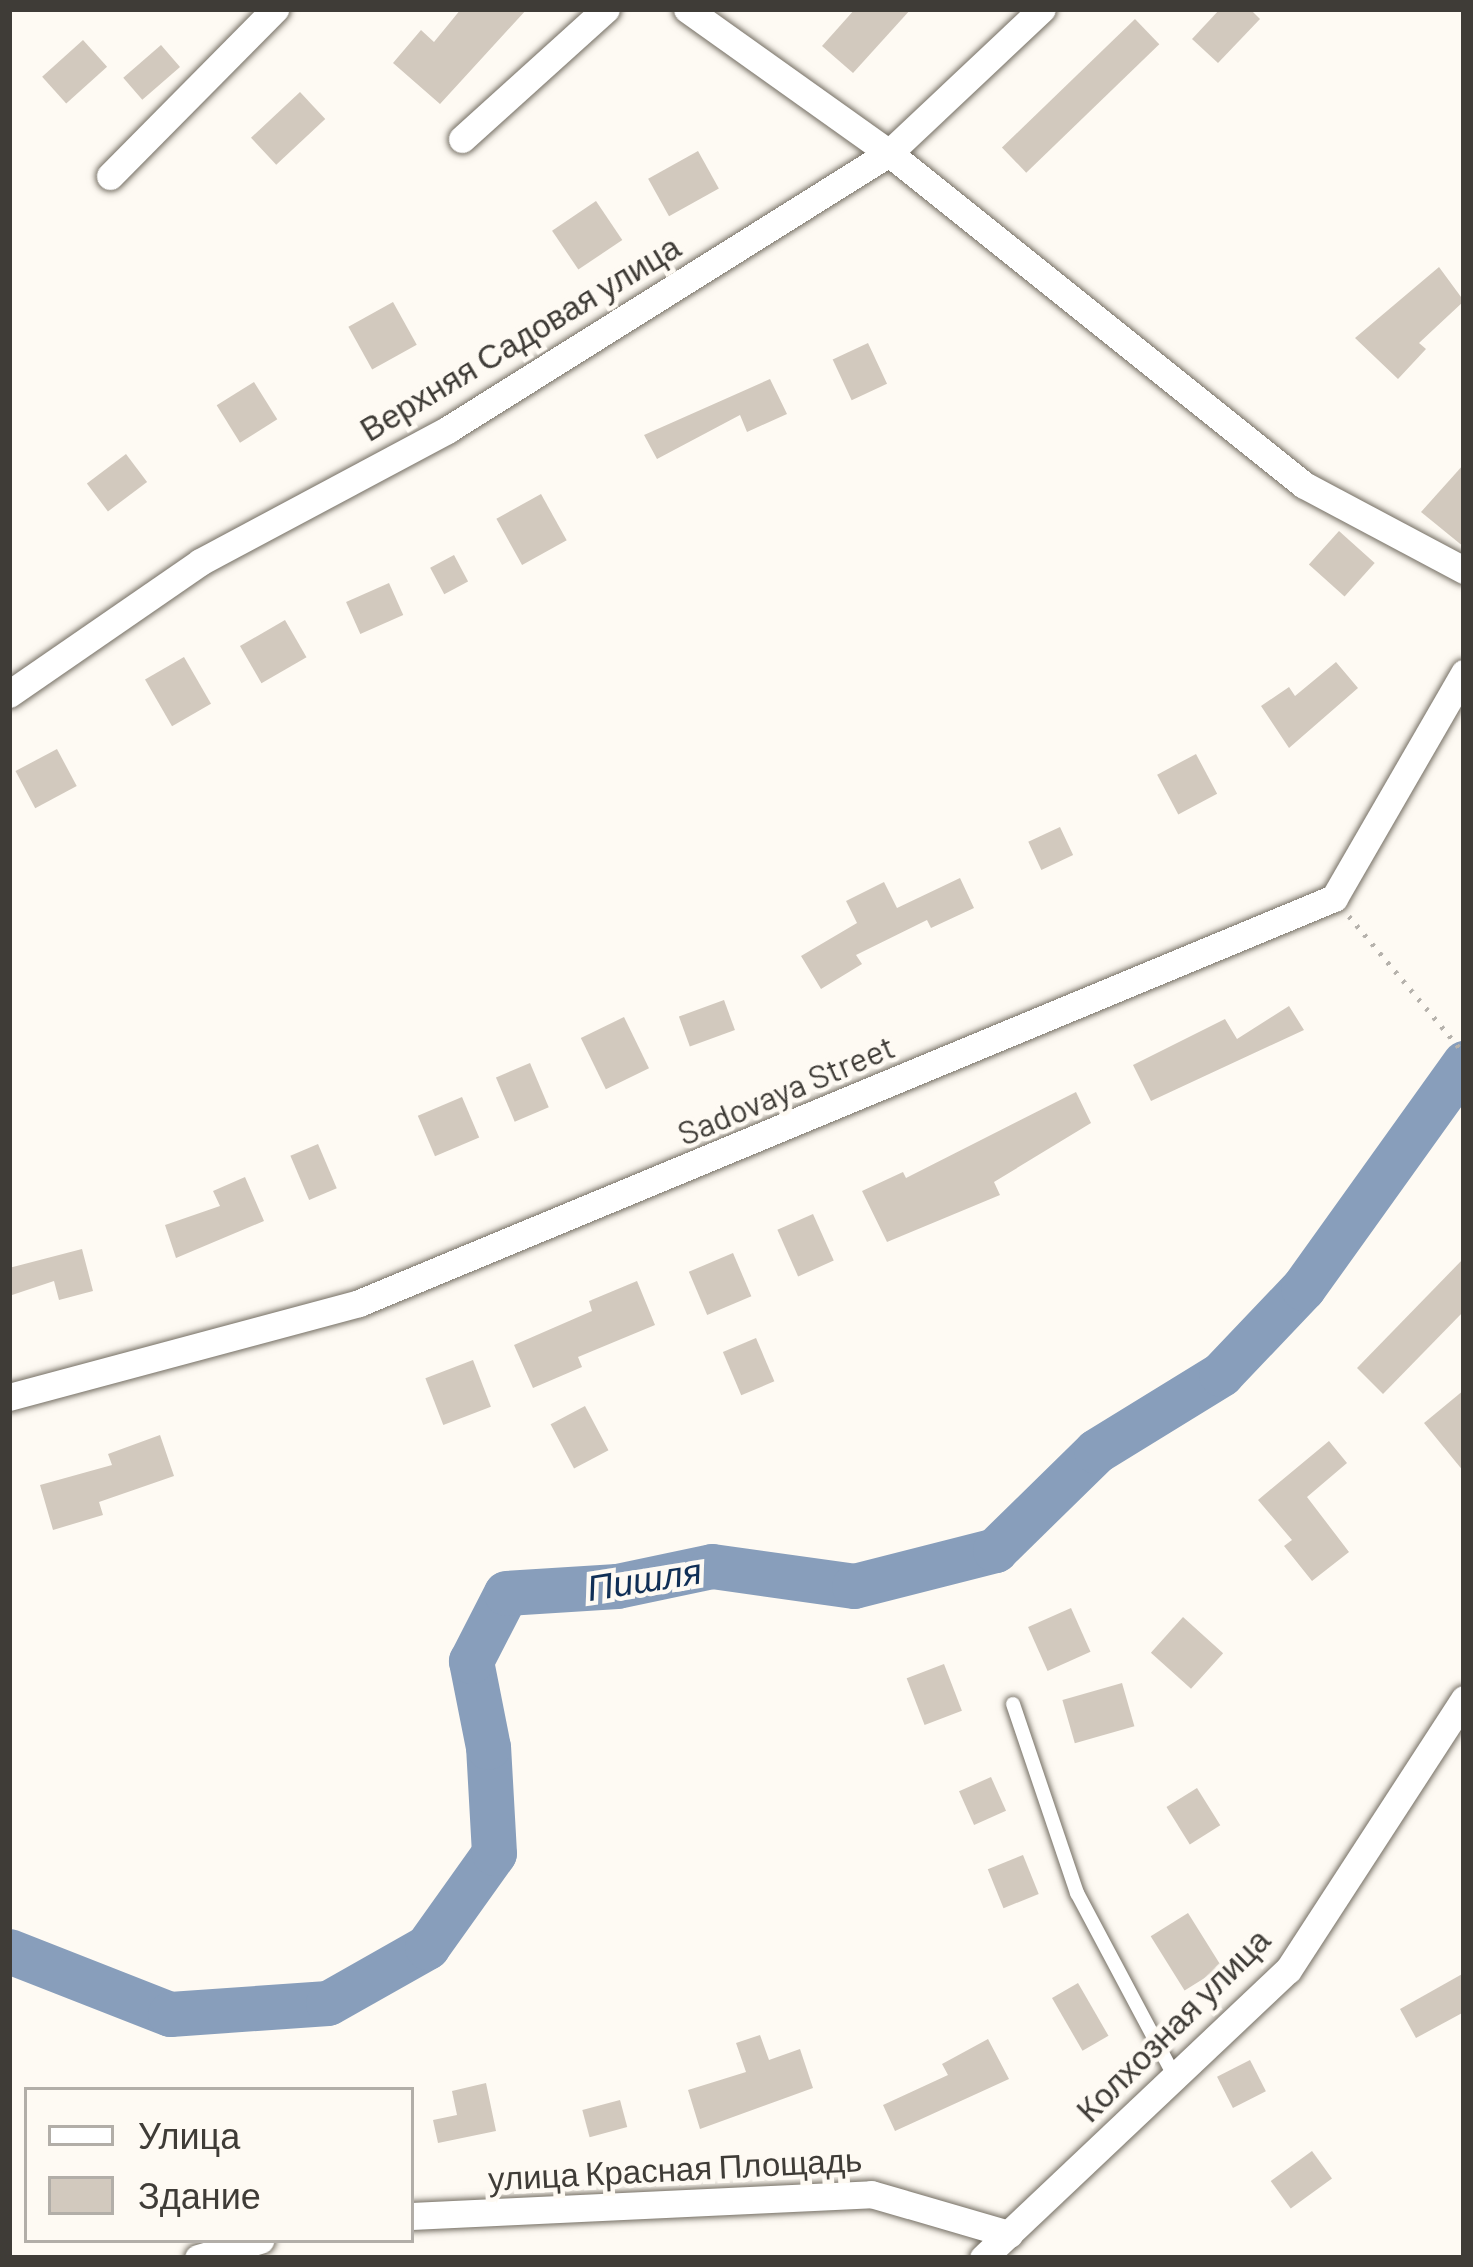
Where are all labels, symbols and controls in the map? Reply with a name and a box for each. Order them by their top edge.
street label: Верхняя Садовая улица [353,227,687,449]
street label: Sadovaya Street [672,1026,900,1154]
water label: Пишля [584,1548,704,1608]
street label: Колхозная улица [1068,1920,1278,2130]
legend [24,2087,414,2243]
text: Улица [138,2113,240,2156]
street label: улица Красная Площадь [487,2139,863,2199]
text: Здание [138,2173,261,2216]

